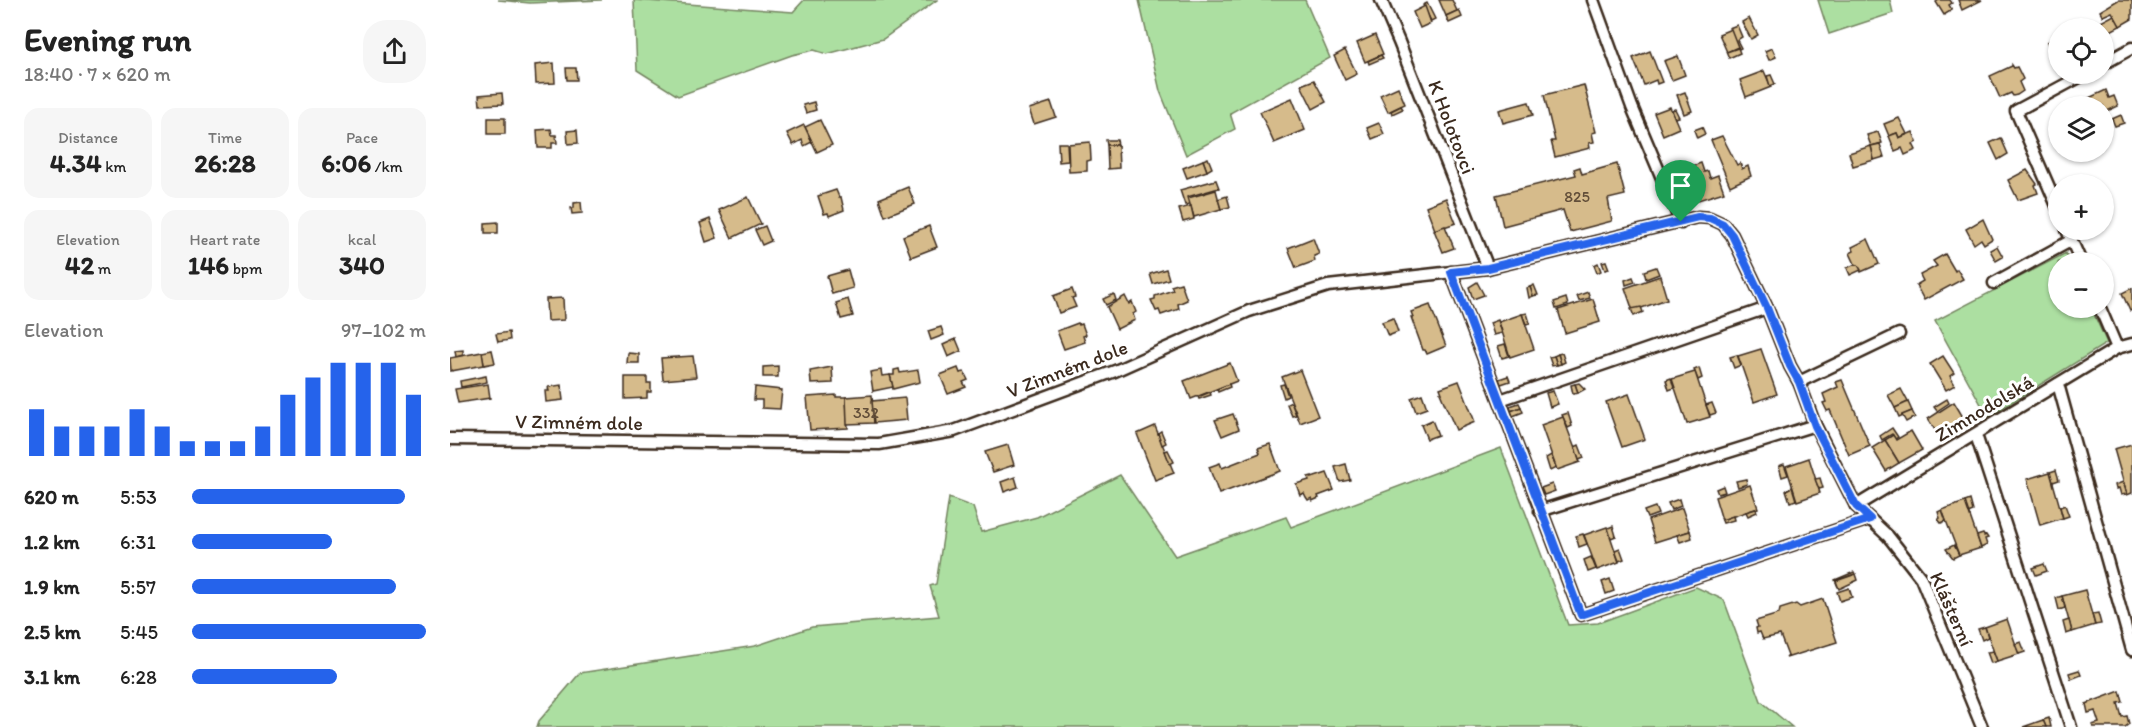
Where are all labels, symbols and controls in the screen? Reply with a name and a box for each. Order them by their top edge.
map controls [2048,18,2114,318]
button: locate [2048,18,2114,84]
text: Evening run [24,20,191,59]
button: share [363,20,426,83]
text: 18:40 · 7 × 620 m [24,62,171,86]
street label: K Holotovci [1423,77,1481,177]
button: layers [2048,96,2114,162]
text: Distance [58,128,118,147]
text: Time [208,128,242,147]
text: Pace [346,128,378,147]
text: 4.34 [50,147,102,179]
text: 26:28 [194,147,256,179]
text: 6:06 [321,147,371,179]
text: km [102,157,126,176]
text: /km [371,157,403,176]
pin [1655,160,1706,222]
icon: arrive [1664,169,1697,202]
button: + [2048,174,2114,240]
house number: 825 [1564,187,1590,206]
text: Elevation [56,230,120,249]
text: Heart rate [190,230,260,249]
text: kcal [348,230,376,249]
text: 42 [65,249,94,281]
text: 146 [188,249,229,281]
text: 340 [339,249,385,281]
button: − [2048,252,2114,318]
text: m [94,259,111,278]
text: bpm [229,259,262,278]
text: Elevation [24,318,103,342]
text: 97–102 m [341,318,426,342]
street label: V Zimném dole [1003,335,1131,403]
street label: Zimnodolská [1930,369,2038,447]
house number: 332 [853,403,880,422]
street label: V Zimném dole [515,409,643,435]
text: 620 m [24,485,79,509]
text: 5:53 [120,485,157,509]
text: 1.2 km [24,530,80,554]
text: 6:31 [120,530,156,554]
street label: Klášterní [1925,568,1979,650]
text: 1.9 km [24,575,80,599]
text: 5:57 [120,575,156,599]
text: 2.5 km [24,620,81,644]
text: 5:45 [120,620,158,644]
text: 3.1 km [24,665,80,689]
text: 6:28 [120,665,157,689]

